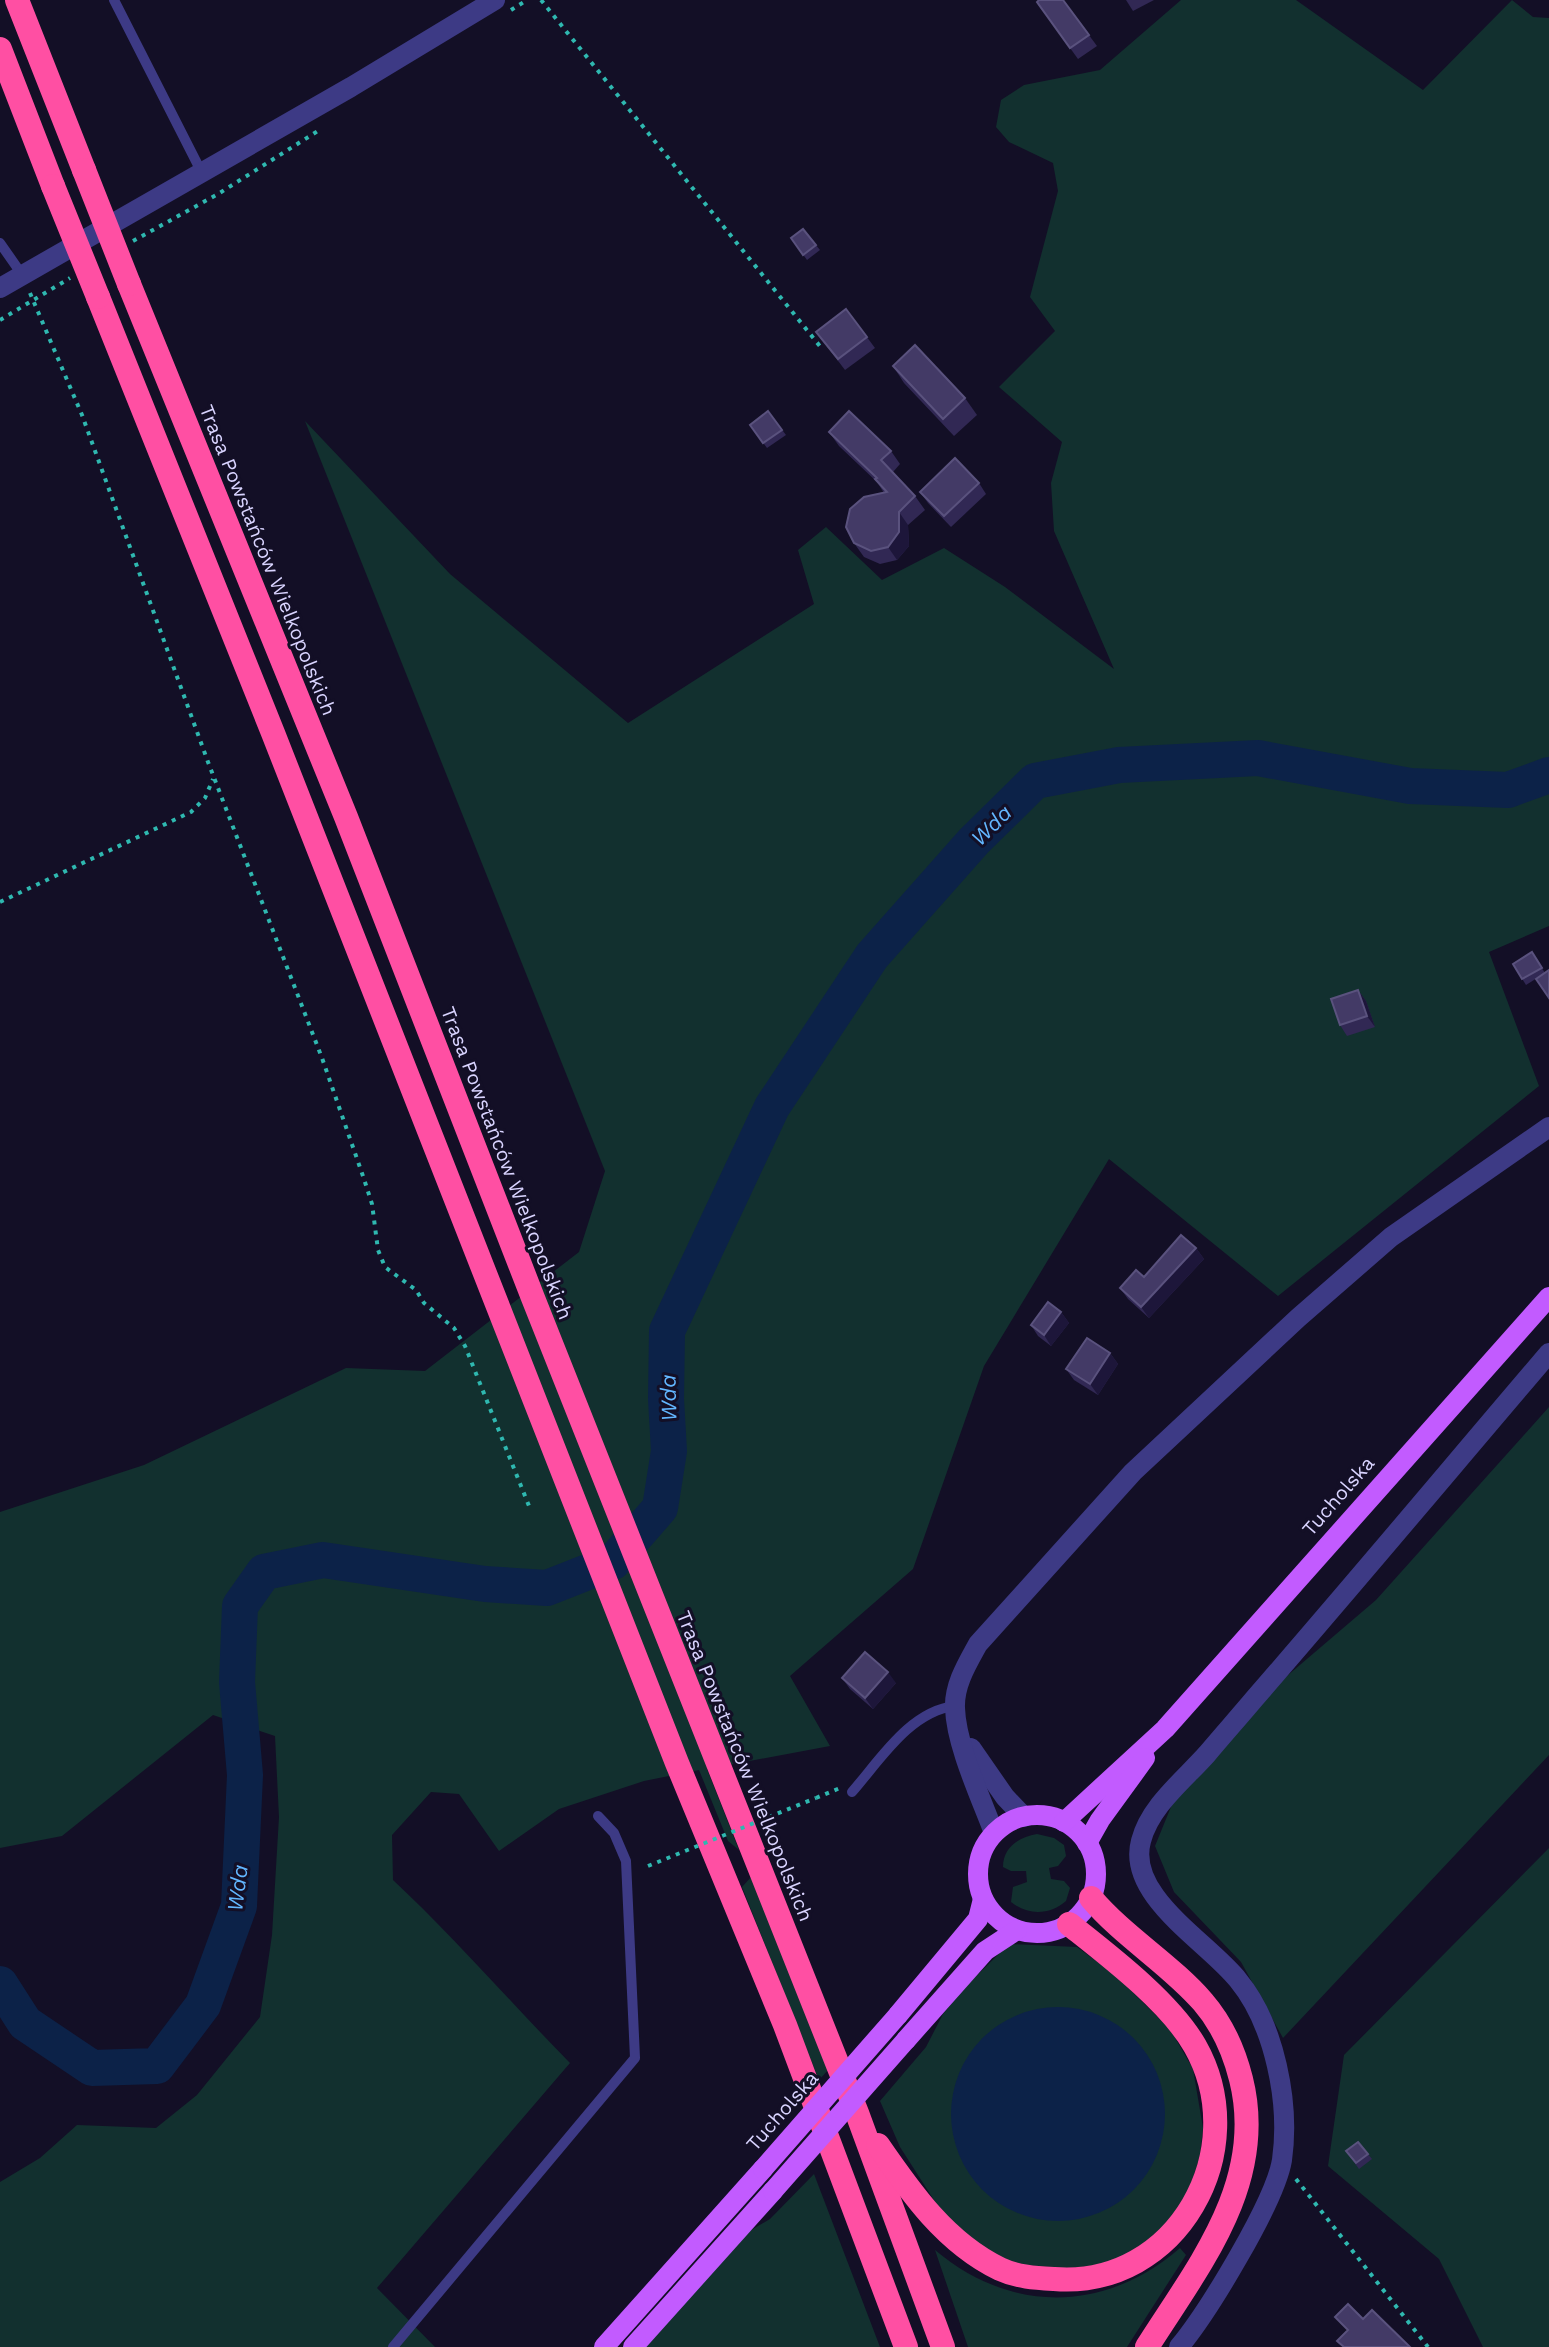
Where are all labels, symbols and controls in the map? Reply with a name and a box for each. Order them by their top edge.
street label: Trasa Powstańców Wielkopolskich [194,401,342,719]
water label: Wda [966,800,1017,851]
street label: Trasa Powstańców Wielkopolskich [436,1003,578,1323]
water label: Wda [656,1374,681,1422]
street label: Tucholska [1297,1451,1379,1541]
street label: Trasa Powstańców Wielkopolskich [671,1607,819,1925]
water label: Wda [222,1863,253,1913]
street label: Tucholska [741,2066,823,2156]

